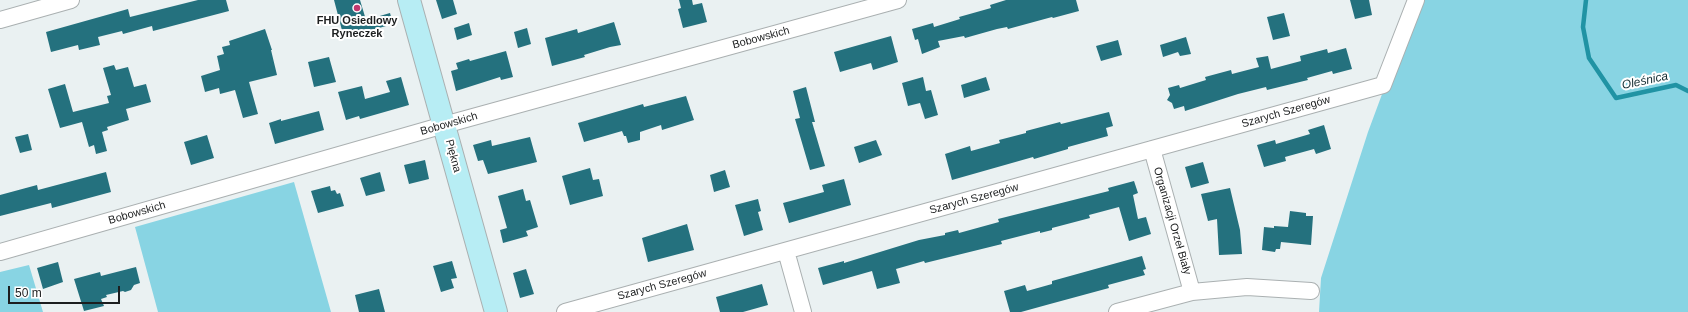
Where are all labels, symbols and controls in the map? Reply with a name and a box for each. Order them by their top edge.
marker: FHU Osiedlowy Ryneczek [352,3,362,13]
place label: FHU Osiedlowy Ryneczek [317,14,397,40]
street label: Bobowskich [731,24,791,52]
water label: Oleśnica [1621,69,1669,93]
street label: Szarych Szeregów [1240,93,1332,131]
street label: Bobowskich [419,110,479,138]
street label: Piękna [442,138,464,174]
street label: Organizacji Orzeł Biały [1150,166,1194,276]
street label: Szarych Szeregów [928,181,1020,217]
street label: Bobowskich [107,199,167,227]
street label: Szarych Szeregów [616,267,708,303]
scale bar [10,278,122,304]
text: 50 m [15,286,42,300]

